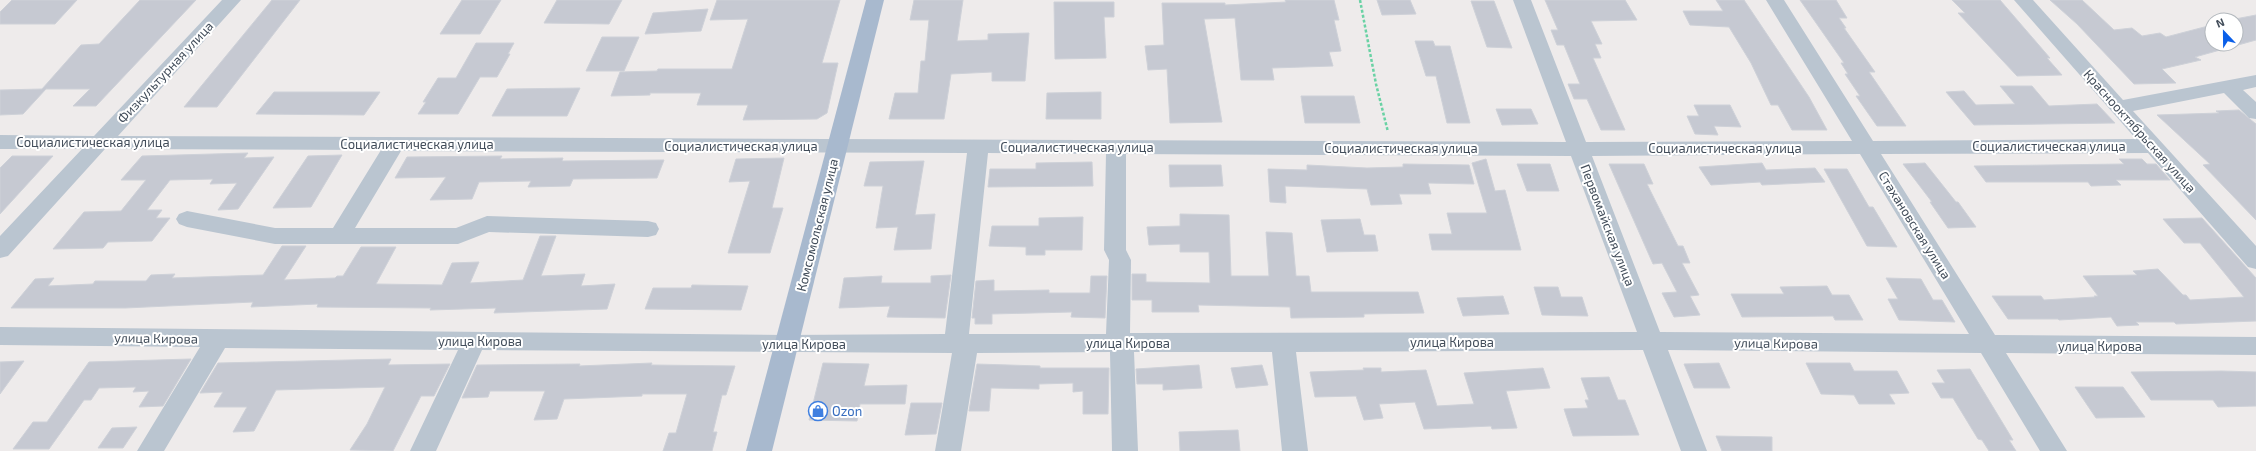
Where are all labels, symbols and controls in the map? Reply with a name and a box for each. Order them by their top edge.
north arrow [2204,12,2244,52]
text: N [2214,15,2226,30]
street label: Физкультурная улица [114,18,216,126]
street label: Краснооктябрьская улица [2080,66,2200,196]
street label: Социалистическая улица [16,134,170,150]
street label: Социалистическая улица [340,136,494,152]
street label: Социалистическая улица [664,138,818,154]
street label: Социалистическая улица [1972,138,2126,154]
street label: Социалистическая улица [1000,139,1154,155]
street label: Социалистическая улица [1324,140,1478,156]
street label: Социалистическая улица [1648,140,1802,156]
street label: Комсомольская улица [793,157,841,293]
street label: Первомайская улица [1577,162,1639,288]
street label: Стахановская улица [1875,168,1955,282]
street label: улица Кирова [114,329,198,347]
street label: улица Кирова [438,333,522,349]
street label: улица Кирова [1410,334,1494,350]
street label: улица Кирова [1734,334,1818,352]
street label: улица Кирова [1086,335,1170,351]
street label: улица Кирова [762,336,846,352]
street label: улица Кирова [2058,338,2142,354]
shop icon: Ozon [807,400,829,422]
place label: Ozon [832,403,862,419]

